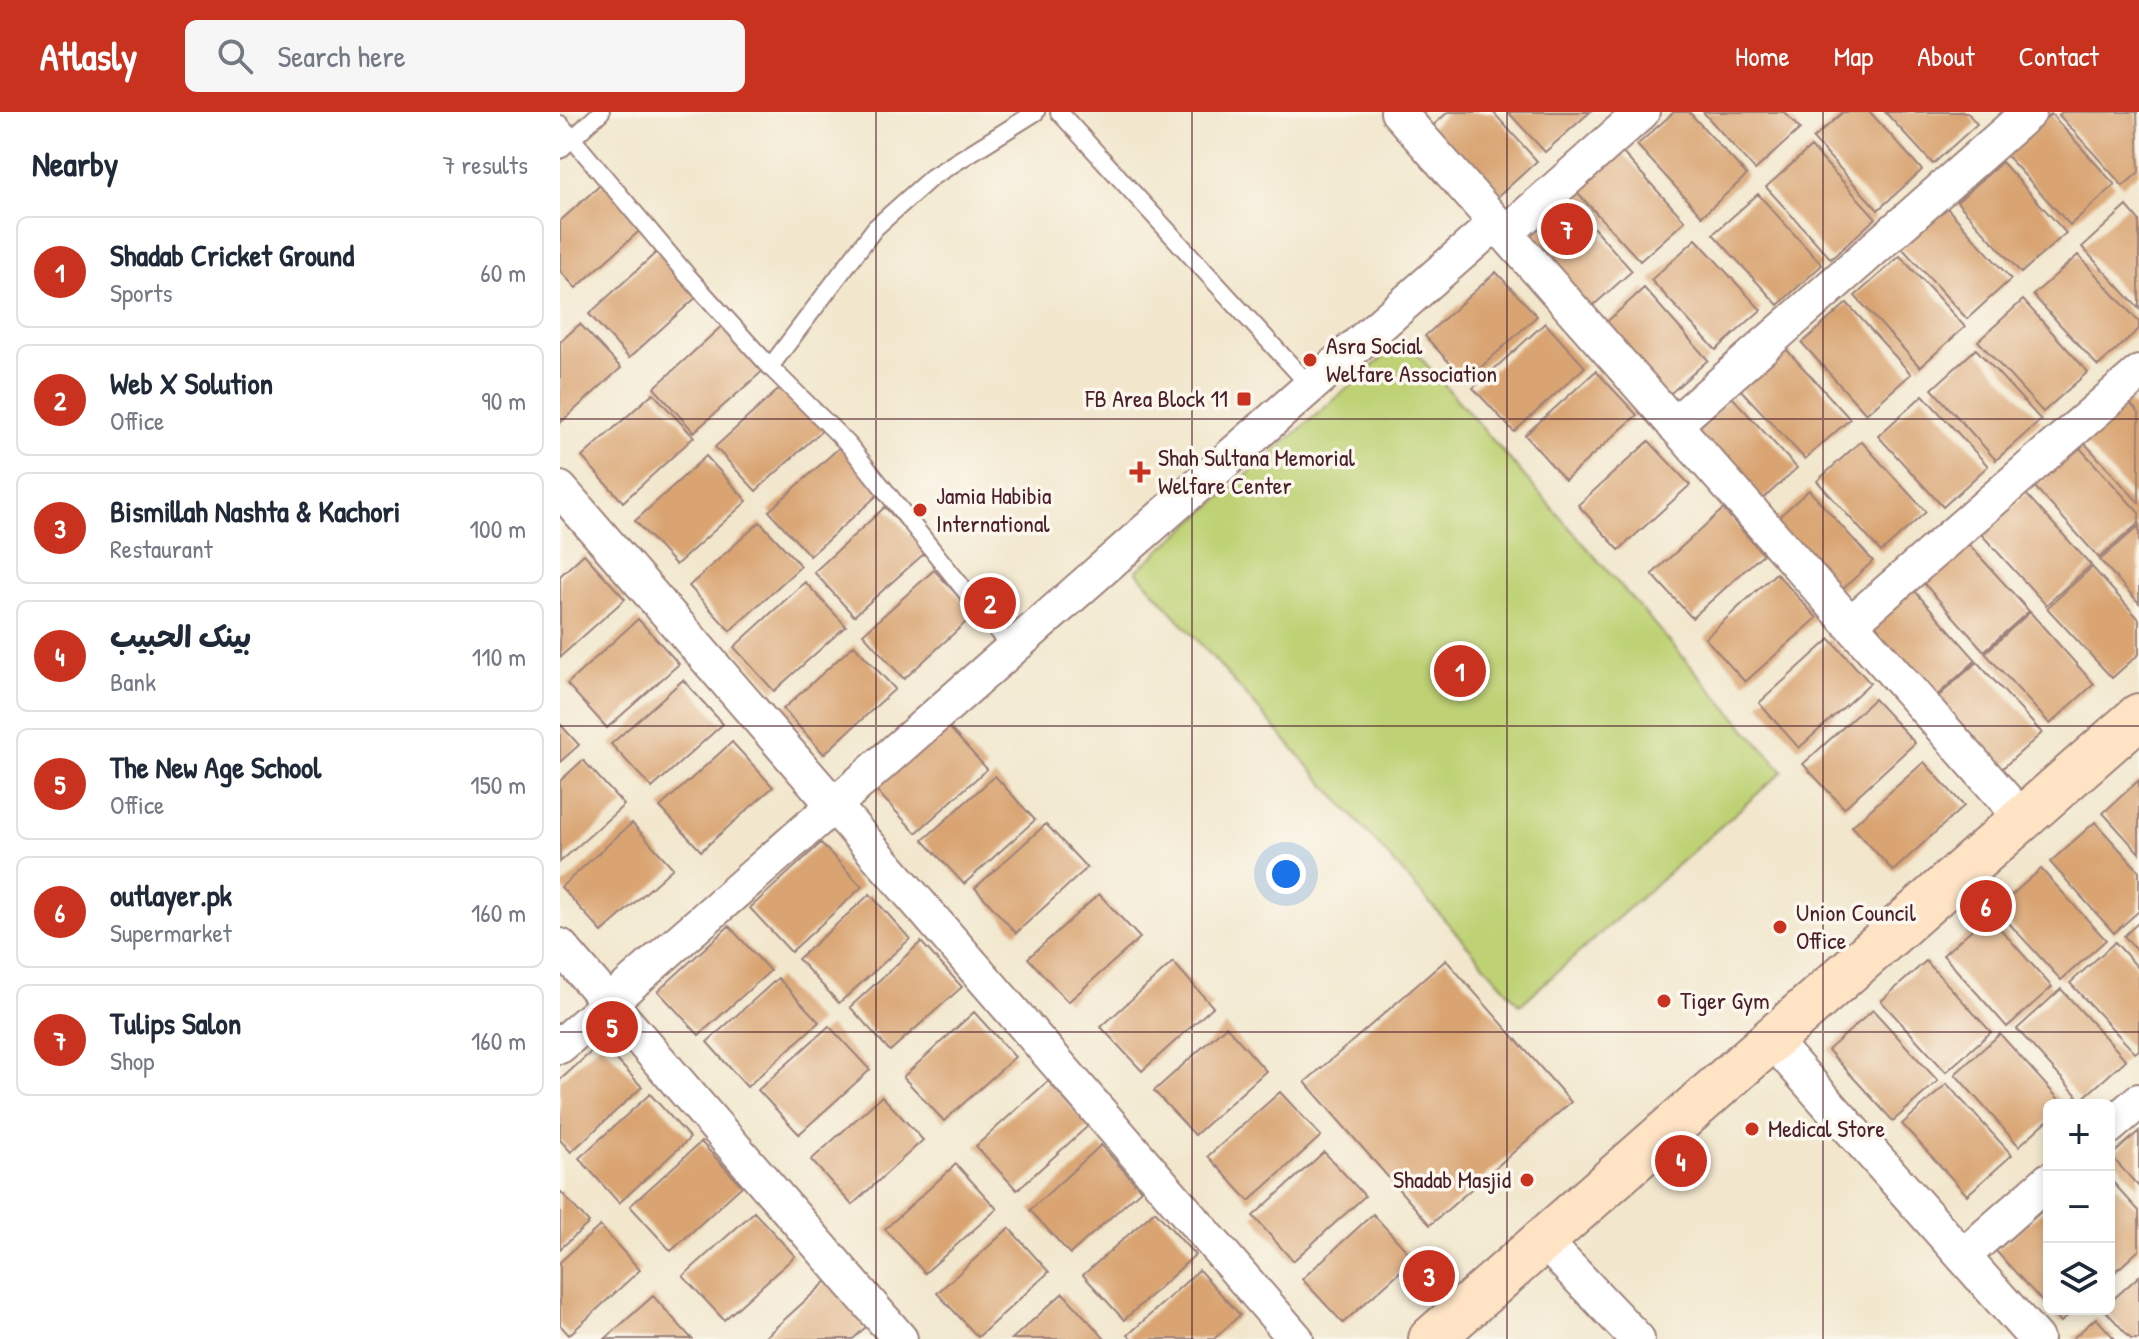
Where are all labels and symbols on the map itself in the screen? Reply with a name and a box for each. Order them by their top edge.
pin: 7 [1541,199,1593,259]
place label: Asra Social Welfare Association [1326,329,1497,389]
marker: Asra Social Welfare Association [1301,351,1319,369]
place label: FB Area Block 11 [1084,382,1228,414]
marker: FB Area Block 11 [1235,390,1253,408]
place label: Shah Sultana Memorial Welfare Center [1158,441,1355,501]
marker: Shah Sultana Memorial Welfare Center [1129,461,1151,483]
place label: Jamia Habibia International [936,479,1052,539]
marker: Jamia Habibia International [911,501,929,519]
pin: 2 [964,573,1016,633]
pin: 1 [1434,641,1486,701]
your location [1266,854,1306,894]
pin: 6 [1960,876,2012,936]
place label: Union Council Office [1796,896,1916,956]
marker: Union Council Office [1771,918,1789,936]
place label: Tiger Gym [1680,984,1770,1016]
marker: Tiger Gym [1655,992,1673,1010]
pin: 5 [586,997,638,1057]
place label: Medical Store [1768,1112,1885,1144]
marker: Medical Store [1743,1120,1761,1138]
pin: 4 [1655,1131,1707,1191]
place label: Shadab Masjid [1393,1163,1511,1195]
marker: Shadab Masjid [1518,1171,1536,1189]
pin: 3 [1403,1246,1455,1306]

